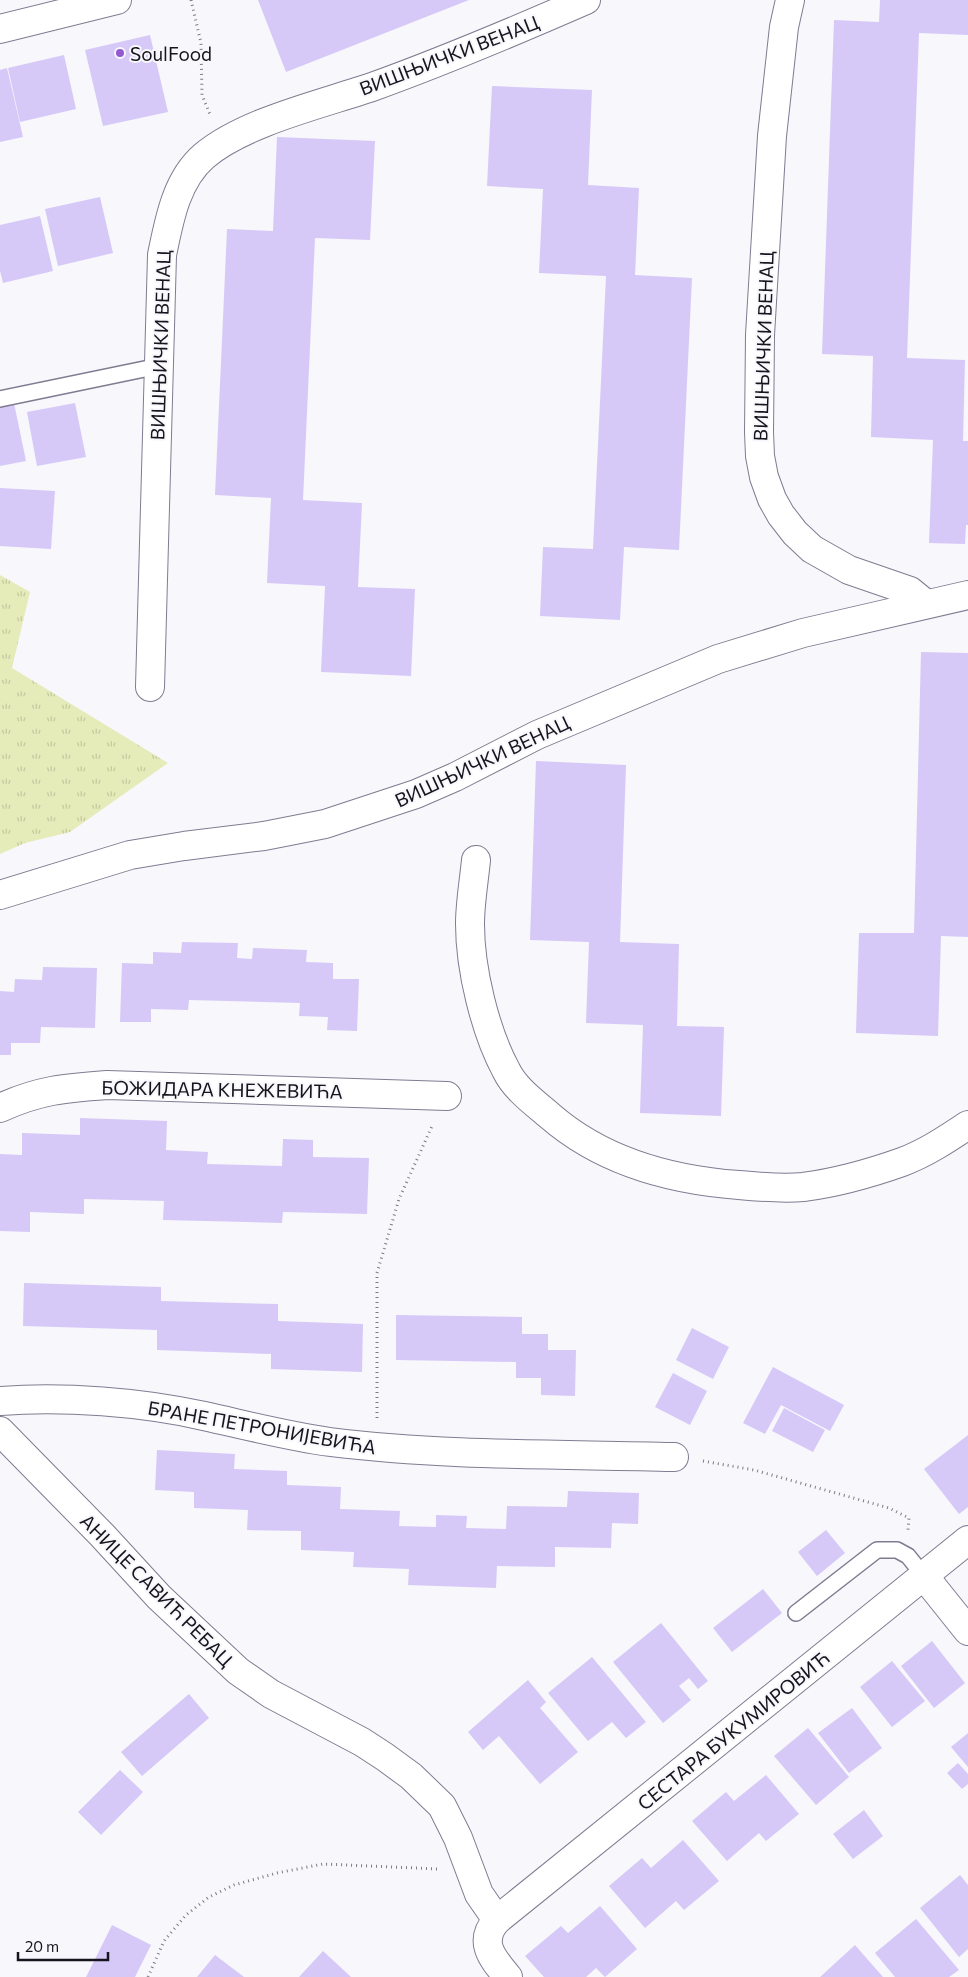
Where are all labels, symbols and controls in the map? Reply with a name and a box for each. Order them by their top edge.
street label: ВИШЊИЧКИ ВЕНАЦ [356,10,542,100]
place label: SoulFood [130,42,212,65]
marker: SoulFood [114,47,126,59]
street label: ВИШЊИЧКИ ВЕНАЦ [145,249,175,441]
street label: ВИШЊИЧКИ ВЕНАЦ [748,250,778,442]
street label: ВИШЊИЧКИ ВЕНАЦ [391,710,574,812]
street label: БОЖИДАРА КНЕЖЕВИЋА [101,1075,343,1103]
street label: БРАНЕ ПЕТРОНИЈЕВИЋА [146,1396,378,1458]
street label: АНИЦЕ САВИЋ РЕБАЦ [76,1509,238,1671]
street label: СЕСТАРА БУКУМИРОВИЋ [632,1646,834,1814]
scale bar [18,1930,108,1962]
text: 20 m [25,1937,59,1955]

